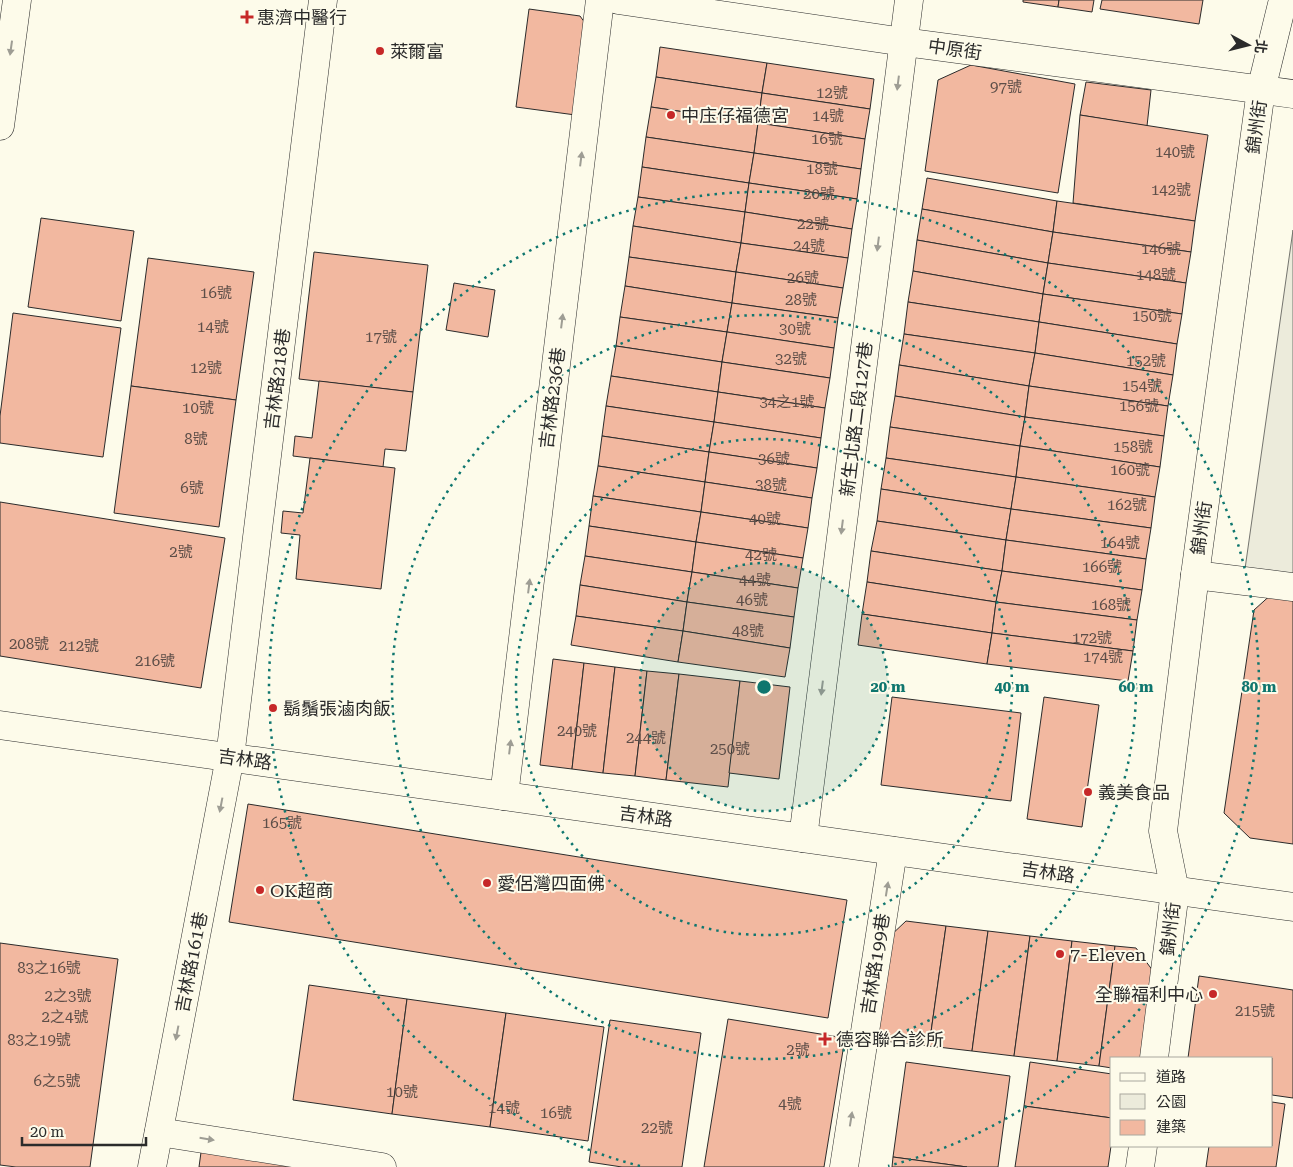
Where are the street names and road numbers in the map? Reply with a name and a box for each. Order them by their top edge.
street label: 中原街 [927,35,983,63]
street label: 錦州街 [1242,99,1270,155]
street label: 吉林路218巷 [260,327,294,431]
street label: 新生北路二段127巷 [836,340,876,498]
street label: 吉林路236巷 [535,346,569,450]
street label: 錦州街 [1187,500,1215,556]
street label: 吉林路 [217,745,273,773]
street label: 吉林路 [618,802,674,830]
street label: 吉林路 [1020,858,1076,886]
street label: 錦州街 [1156,901,1184,957]
street label: 吉林路161巷 [171,910,211,1014]
street label: 吉林路199巷 [857,912,893,1016]

